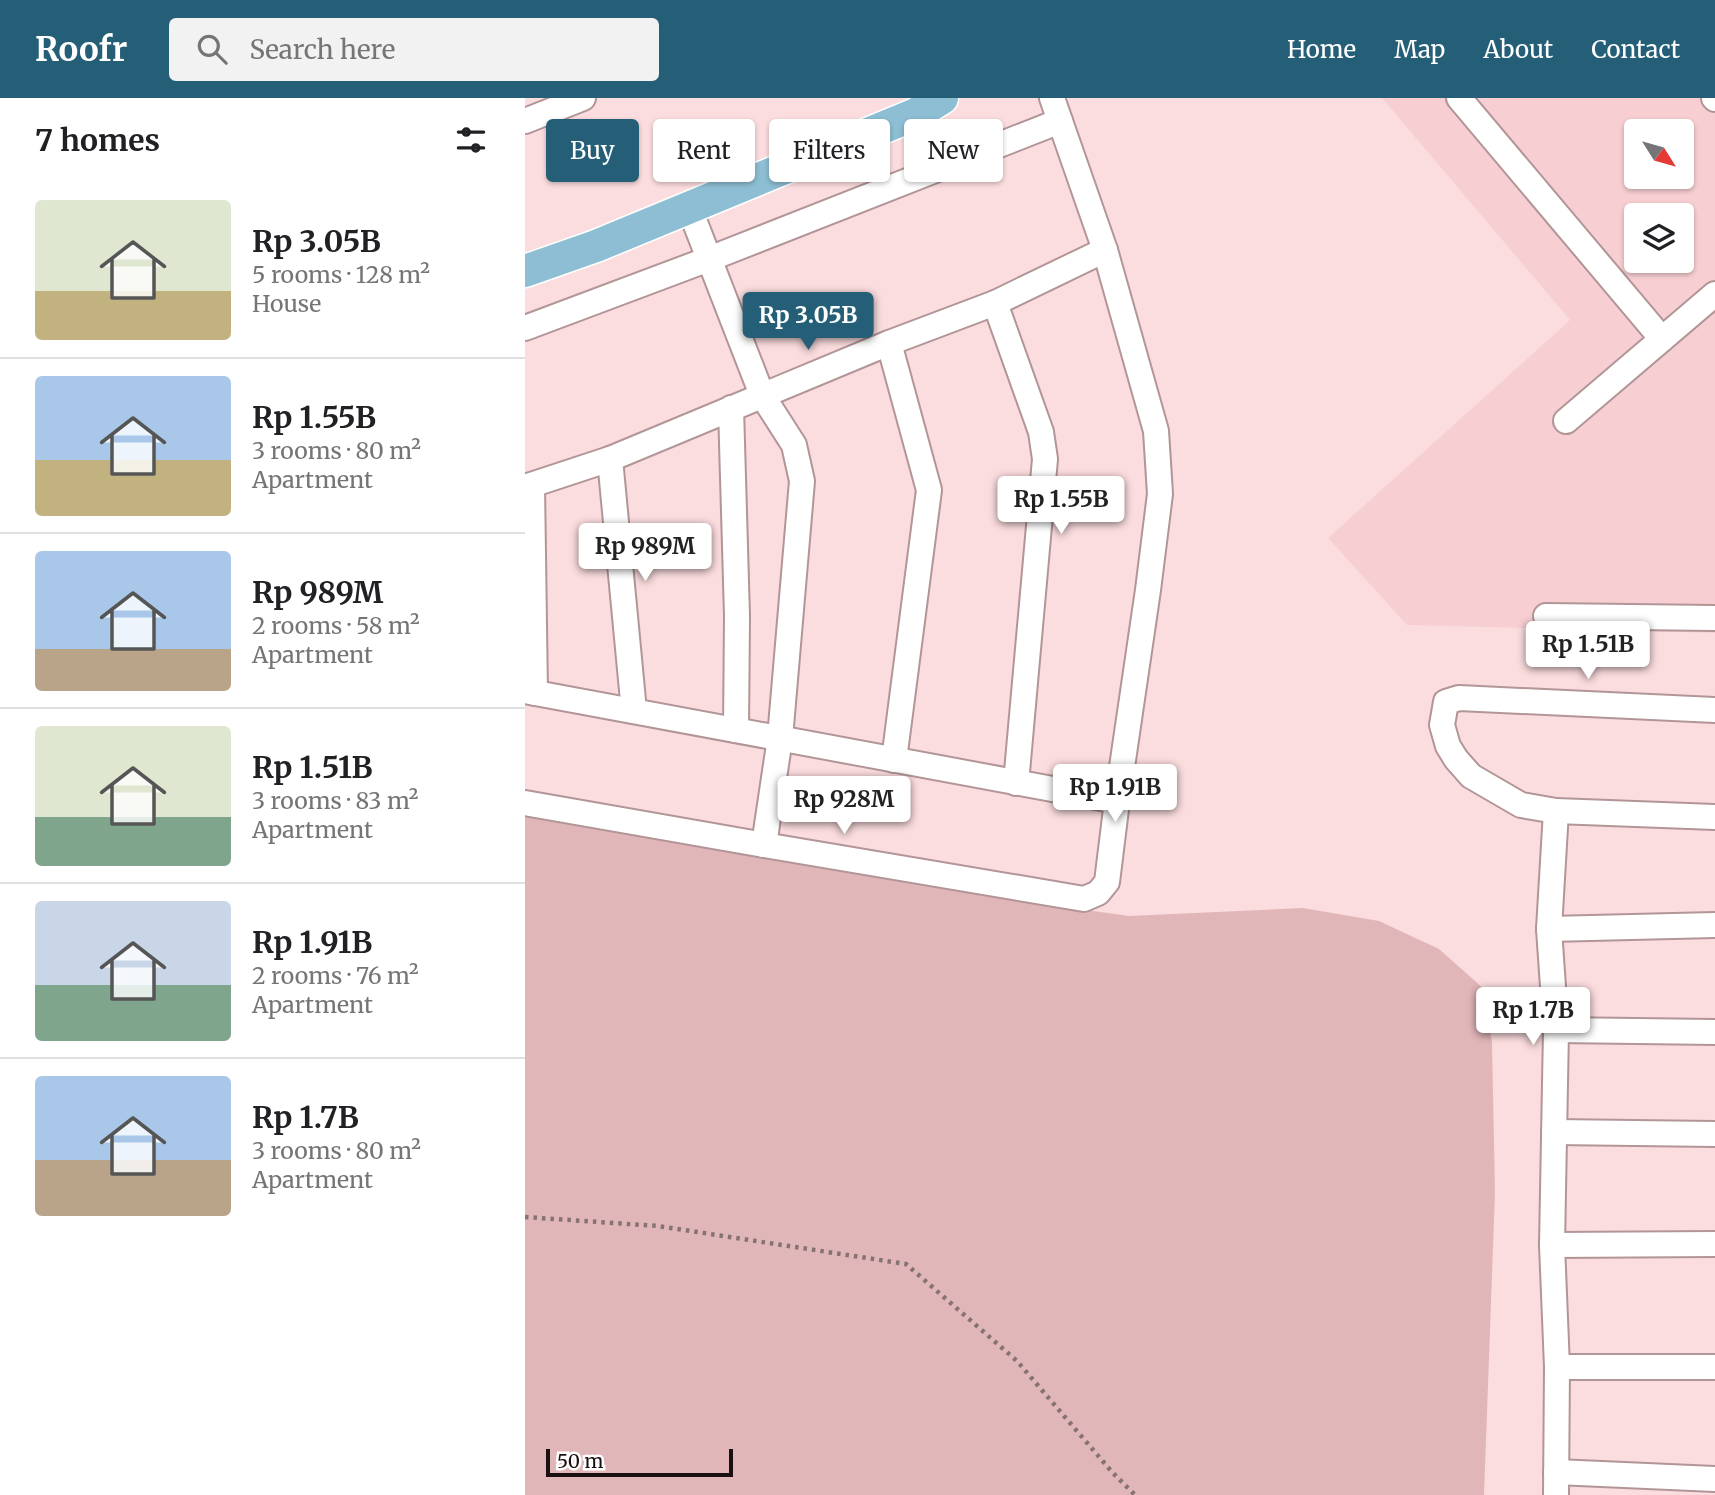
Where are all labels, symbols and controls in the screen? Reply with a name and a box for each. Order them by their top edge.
search box [169,18,659,81]
text: Roofr [35,29,127,70]
icon: search [193,30,231,68]
text: Search here [249,33,395,66]
text: Home [1287,34,1356,65]
text: Map [1394,34,1445,65]
text: About [1483,34,1553,65]
text: Contact [1591,34,1680,65]
chip: Buy [546,119,639,182]
chip: Rent [653,119,755,182]
chip: Filters [769,119,890,182]
chip: New [904,119,1003,182]
north arrow [1624,119,1694,189]
map controls [1624,119,1694,273]
text: 7 homes [35,121,160,159]
icon: filters [452,121,490,159]
button: layers [1624,203,1694,273]
text: Rp 3.05B [252,222,381,260]
icon: home [91,228,175,312]
text: 5 rooms · 128 m² [252,260,430,289]
text: House [252,289,321,318]
pin: Rp 3.05B [736,292,880,352]
text: Rp 3.05B [759,300,857,329]
text: Rp 1.55B [252,398,376,436]
icon: home [91,404,175,488]
text: 3 rooms · 80 m² [252,436,421,465]
text: Apartment [252,465,373,494]
pin: Rp 1.55B [989,476,1133,536]
text: Rp 1.55B [1013,484,1109,513]
pin: Rp 989M [580,524,710,583]
text: Rp 989M [595,531,695,560]
text: Rp 989M [252,573,383,611]
icon: home [91,579,175,663]
text: 2 rooms · 58 m² [252,611,420,640]
pin: Rp 1.51B [1516,622,1660,681]
text: Rp 1.51B [1542,629,1634,658]
text: Apartment [252,640,373,669]
text: Rp 1.51B [252,748,373,786]
icon: home [91,754,175,838]
pin: Rp 1.91B [1043,764,1187,824]
text: Rp 1.91B [1069,772,1161,801]
pin: Rp 928M [779,776,909,836]
text: Rp 928M [794,784,894,813]
text: 3 rooms · 83 m² [252,786,418,815]
text: Apartment [252,815,373,844]
text: Rp 1.91B [252,923,372,961]
icon: home [91,929,175,1013]
text: 2 rooms · 76 m² [252,961,419,990]
pin: Rp 1.7B [1468,988,1598,1047]
text: Apartment [252,990,373,1019]
text: Rp 1.7B [1492,995,1574,1024]
text: Rp 1.7B [252,1098,359,1136]
icon: home [91,1104,175,1188]
text: 3 rooms · 80 m² [252,1136,421,1165]
text: Apartment [252,1165,373,1194]
scale bar [546,1446,733,1478]
text: 50 m [557,1449,603,1473]

